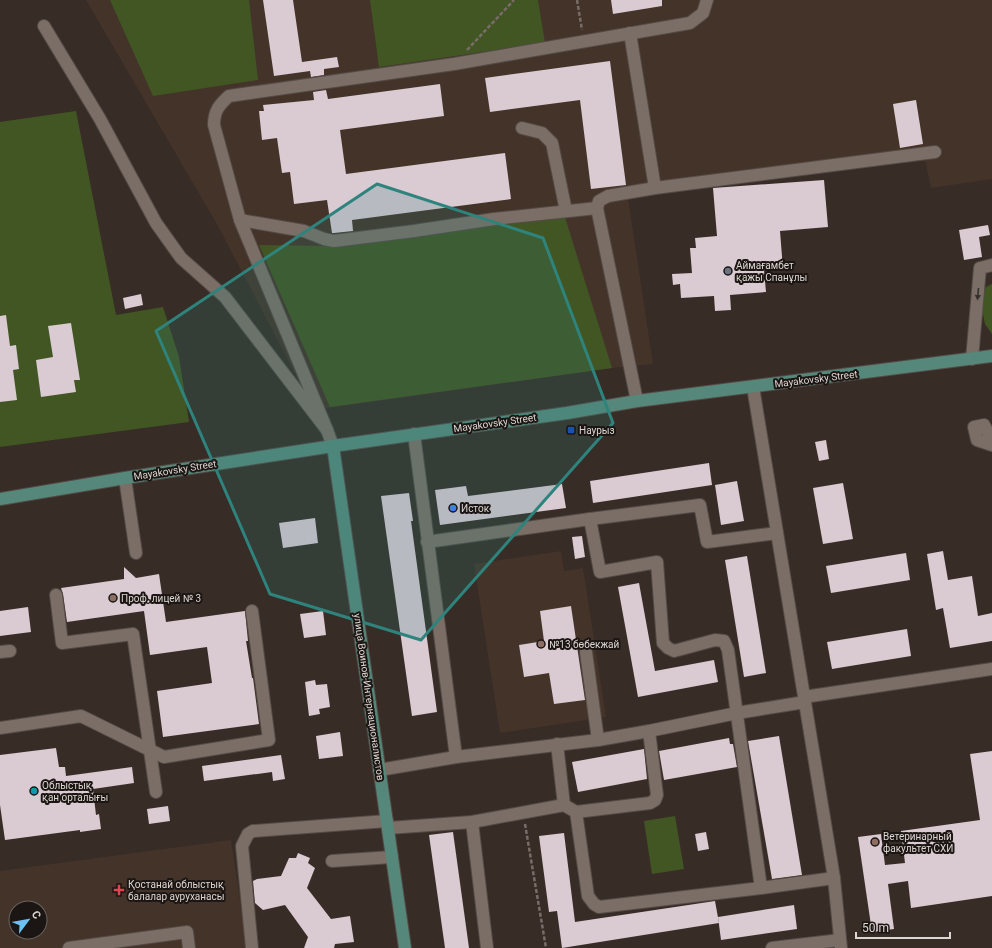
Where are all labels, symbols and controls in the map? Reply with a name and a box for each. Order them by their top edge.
place label: Аймағамбет қажы Спанұлы [736,260,807,283]
marker: Аймағамбет қажы Спанұлы [723,266,733,276]
one-way arrow [974,288,981,300]
street label: Mayakovsky Street [774,368,858,390]
street label: Mayakovsky Street [453,412,537,434]
marker: Наурыз [566,425,576,435]
place label: Наурыз [579,425,615,436]
street label: Mayakovsky Street [133,458,217,482]
marker: Исток [448,503,458,513]
place label: Исток [461,503,490,514]
marker: Проф. лицей № 3 [108,593,118,603]
place label: Проф. лицей № 3 [121,593,201,604]
street label: улица Воинов-Интернационалистов [352,613,386,781]
marker: №13 бөбекжай [536,639,546,649]
place label: №13 бөбекжай [549,639,620,650]
place label: Облыстық қан орталығы [42,780,108,803]
marker: Облыстық қан орталығы [29,786,39,796]
place label: Ветеринарный факультет СХИ [883,831,953,854]
marker: Ветеринарный факультет СХИ [870,837,880,847]
place label: Қостанай облыстық балалар ауруханасы [128,879,225,902]
marker: Қостанай облыстық балалар ауруханасы [113,884,125,896]
north arrow [8,900,48,940]
text: С [29,908,43,921]
scale bar [856,914,950,940]
text: 50 m [862,921,889,935]

